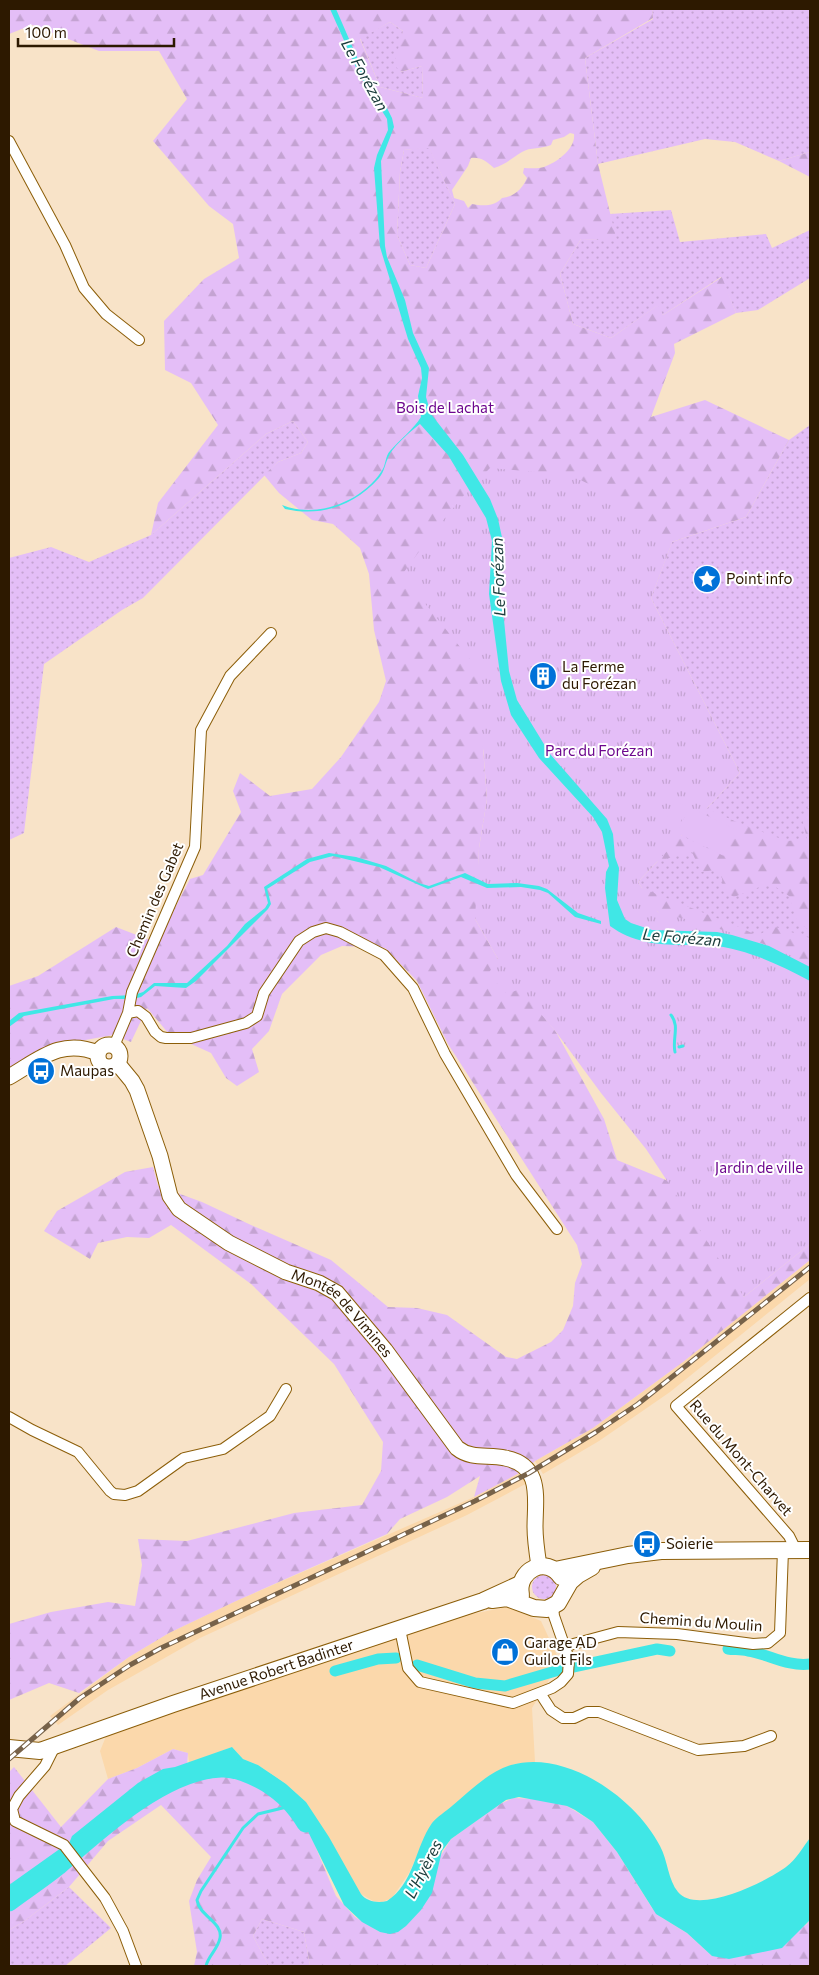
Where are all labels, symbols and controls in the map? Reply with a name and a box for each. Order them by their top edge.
scale bar [18,15,174,47]
text: 100 m [25,23,67,41]
water label: Le Forézan [338,36,393,114]
park label: Bois de Lachat [396,398,494,416]
water label: Le Forézan [487,537,508,617]
place icon: Point info [692,564,722,594]
place label: Point info [726,569,793,587]
place label: La Ferme du Forézan [562,657,637,692]
building icon: La Ferme du Forézan [528,661,558,691]
park label: Parc du Forézan [545,741,653,759]
street label: Chemin des Gabet [122,839,186,960]
water label: Le Forézan [642,924,722,949]
bus stop icon: Maupas [26,1056,56,1086]
place label: Maupas [60,1061,114,1079]
park label: Jardin de ville [715,1158,803,1176]
street label: Montée de Vimines [289,1264,397,1360]
street label: Rue du Mont-Charvet [687,1396,797,1519]
bus stop icon: Soierie [632,1529,662,1559]
place label: Soierie [666,1534,713,1552]
street label: Chemin du Moulin [639,1608,763,1634]
place label: Garage AD Guilot Fils [524,1633,597,1668]
street label: Avenue Robert Badinter [196,1635,356,1703]
shop icon: Garage AD Guilot Fils [490,1637,520,1667]
water label: L'Hyères [400,1836,445,1901]

